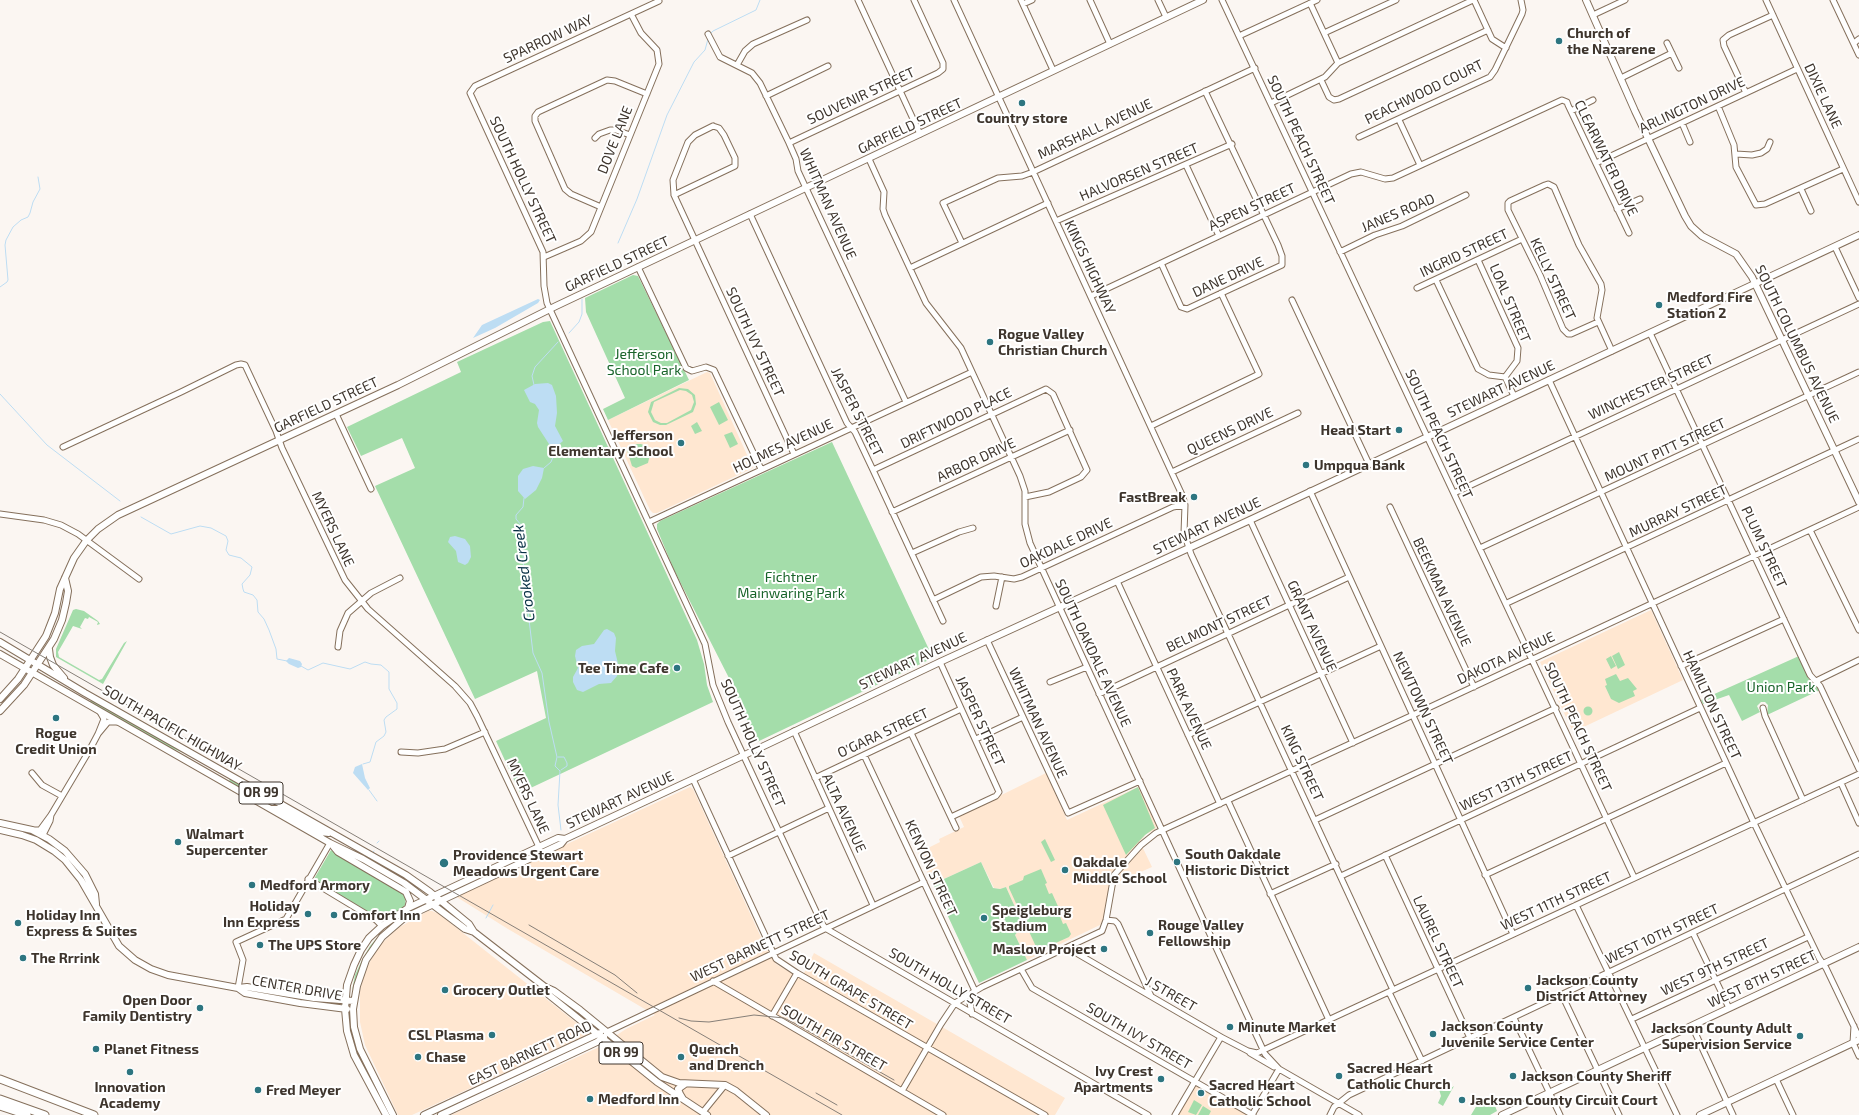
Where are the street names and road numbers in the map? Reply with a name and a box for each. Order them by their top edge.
street label: SPARROW WAY [501,11,595,67]
street label: PEACHWOOD COURT [1362,56,1486,128]
street label: DIXIE LANE [1801,61,1845,131]
street label: SOUVENIR STREET [805,64,917,128]
street label: SOUTH PEACH STREET [1264,73,1338,207]
street label: ARLINGTON DRIVE [1636,73,1748,137]
street label: GARFIELD STREET [855,94,965,158]
street label: MARSHALL AVENUE [1035,95,1155,163]
street label: CLEARWATER DRIVE [1571,97,1641,219]
street label: DOVE LANE [594,104,636,176]
street label: SOUTH HOLLY STREET [486,114,560,246]
street label: HALVORSEN STREET [1077,139,1201,205]
street label: WHITMAN AVENUE [796,146,860,262]
street label: ASPEN STREET [1206,180,1298,234]
street label: JANES ROAD [1359,190,1437,236]
street label: KINGS HIGHWAY [1061,217,1119,317]
street label: INGRID STREET [1417,225,1511,281]
street label: GARFIELD STREET [562,232,672,296]
street label: KELLY STREET [1527,235,1579,323]
street label: DANE DRIVE [1190,253,1266,301]
street label: LOAL STREET [1486,261,1534,345]
street label: SOUTH COLUMBUS AVENUE [1751,262,1843,426]
street label: SOUTH IVY STREET [722,285,788,399]
street label: WINCHESTER STREET [1586,351,1716,423]
street label: STEWART AVENUE [1444,357,1558,421]
street label: JASPER STREET [827,365,887,459]
street label: SOUTH PEACH STREET [1402,367,1476,501]
street label: GARFIELD STREET [271,373,381,437]
street label: DRIFTWOOD PLACE [898,384,1014,452]
street label: QUEENS DRIVE [1184,404,1276,458]
street label: HOLMES AVENUE [730,415,836,477]
street label: MOUNT PITT STREET [1602,415,1728,485]
street label: ARBOR DRIVE [934,434,1018,486]
street label: MURRAY STREET [1626,481,1730,541]
street label: MYERS LANE [308,489,358,569]
street label: STEWART AVENUE [1150,494,1264,558]
street label: PLUM STREET [1738,503,1790,591]
street label: OAKDALE DRIVE [1017,514,1115,572]
street label: BEEKMAN AVENUE [1409,535,1475,649]
street label: SOUTH OAKDALE AVENUE [1051,576,1135,730]
street label: GRANT AVENUE [1283,578,1341,674]
street label: BELMONT STREET [1163,592,1275,656]
street label: DAKOTA AVENUE [1454,628,1558,688]
street label: STEWART AVENUE [856,629,970,693]
street label: HAMILTON STREET [1679,648,1745,762]
street label: NEWTOWN STREET [1389,649,1457,767]
street label: SOUTH PEACH STREET [1541,660,1615,794]
street label: WHITMAN AVENUE [1005,665,1071,781]
street label: PARK AVENUE [1163,666,1215,752]
street label: JASPER STREET [952,673,1008,769]
street label: SOUTH HOLLY STREET [717,676,789,810]
street label: SOUTH PACIFIC HIGHWAY [100,681,244,775]
street label: O'GARA STREET [835,705,931,761]
street label: KING STREET [1277,722,1327,804]
street label: WEST 13TH STREET [1457,747,1575,815]
street label: MYERS LANE [503,756,553,836]
street label: STEWART AVENUE [563,768,677,832]
street label: ALTA AVENUE [818,771,870,855]
road number: OR 99 [239,782,283,804]
street label: KENYON STREET [901,817,961,919]
street label: WEST 11TH STREET [1498,868,1614,934]
street label: LAUREL STREET [1409,893,1467,991]
street label: WEST 10TH STREET [1603,900,1721,968]
street label: WEST BARNETT STREET [688,906,832,986]
street label: WEST 9TH STREET [1658,935,1772,999]
street label: SOUTH HOLLY STREET [886,944,1014,1028]
street label: SOUTH GRAPE STREET [786,946,916,1034]
street label: WEST 8TH STREET [1705,946,1819,1012]
street label: CENTER DRIVE [251,972,343,1004]
street label: J STREET [1142,973,1200,1015]
street label: SOUTH IVY STREET [1083,999,1195,1073]
street label: SOUTH FIR STREET [778,1001,890,1075]
street label: EAST BARNETT ROAD [465,1017,595,1089]
road number: OR 99 [599,1042,643,1064]

